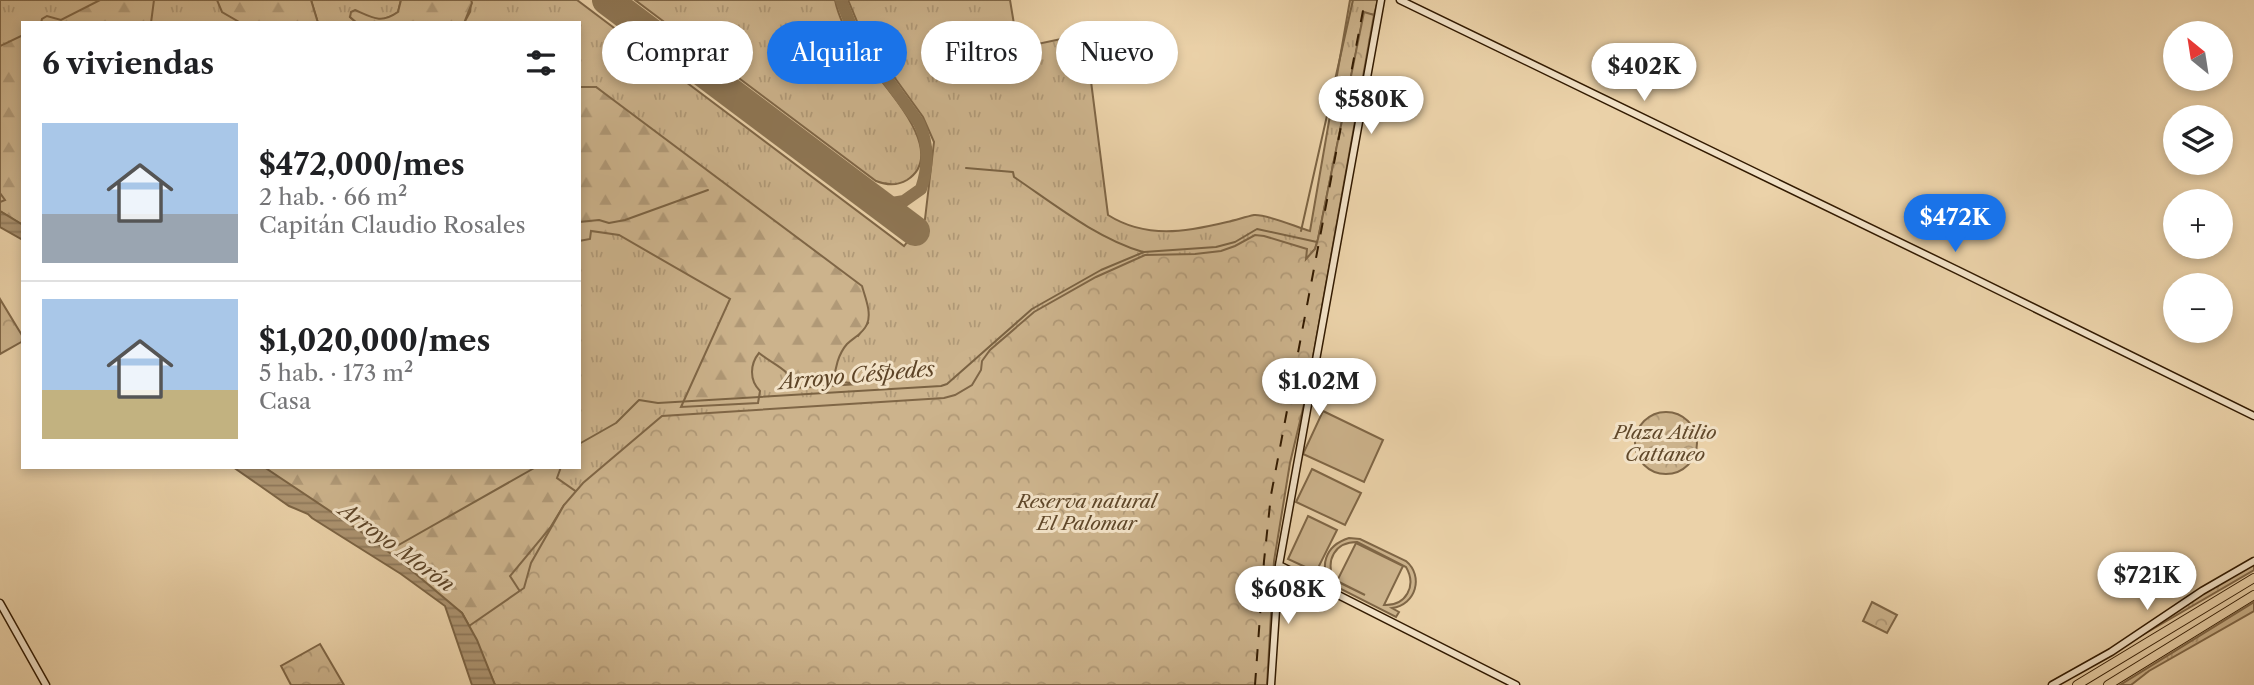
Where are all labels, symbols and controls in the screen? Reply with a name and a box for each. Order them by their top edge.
chip: Comprar [602,21,753,84]
chip: Alquilar [767,21,907,84]
chip: Filtros [921,21,1042,84]
chip: Nuevo [1056,21,1178,84]
north arrow [2163,21,2233,91]
map controls [2163,21,2233,343]
pin: $402K [1595,43,1693,103]
icon: filters [522,44,560,82]
text: 6 viviendas [42,45,214,82]
text: $402K [1607,52,1681,80]
pin: $580K [1322,76,1420,136]
text: $580K [1335,85,1407,113]
button: layers [2163,105,2233,175]
text: $472,000/mes [259,146,465,183]
icon: home [98,151,182,235]
text: 2 hab. · 66 m² [259,183,407,211]
button: + [2163,189,2233,259]
pin: $472K [1906,194,2004,254]
text: $472K [1920,203,1990,231]
text: Capitán Claudio Rosales [259,211,526,239]
button: − [2163,273,2233,343]
text: $1,020,000/mes [259,322,490,359]
icon: home [98,327,182,411]
water label: Arroyo Céspedes [775,356,937,395]
pin: $1.02M [1262,358,1376,418]
text: 5 hab. · 173 m² [259,359,413,387]
text: $1.02M [1278,367,1360,395]
text: Casa [259,387,311,415]
park label: Plaza Atilio Cattaneo [1611,421,1717,466]
park label: Reserva natural El Palomar [1015,490,1159,535]
water label: Arroyo Morón [332,495,459,597]
pin: $721K [2098,552,2196,612]
text: $721K [2113,561,2181,589]
pin: $608K [1239,566,1337,626]
text: $608K [1251,575,1325,603]

